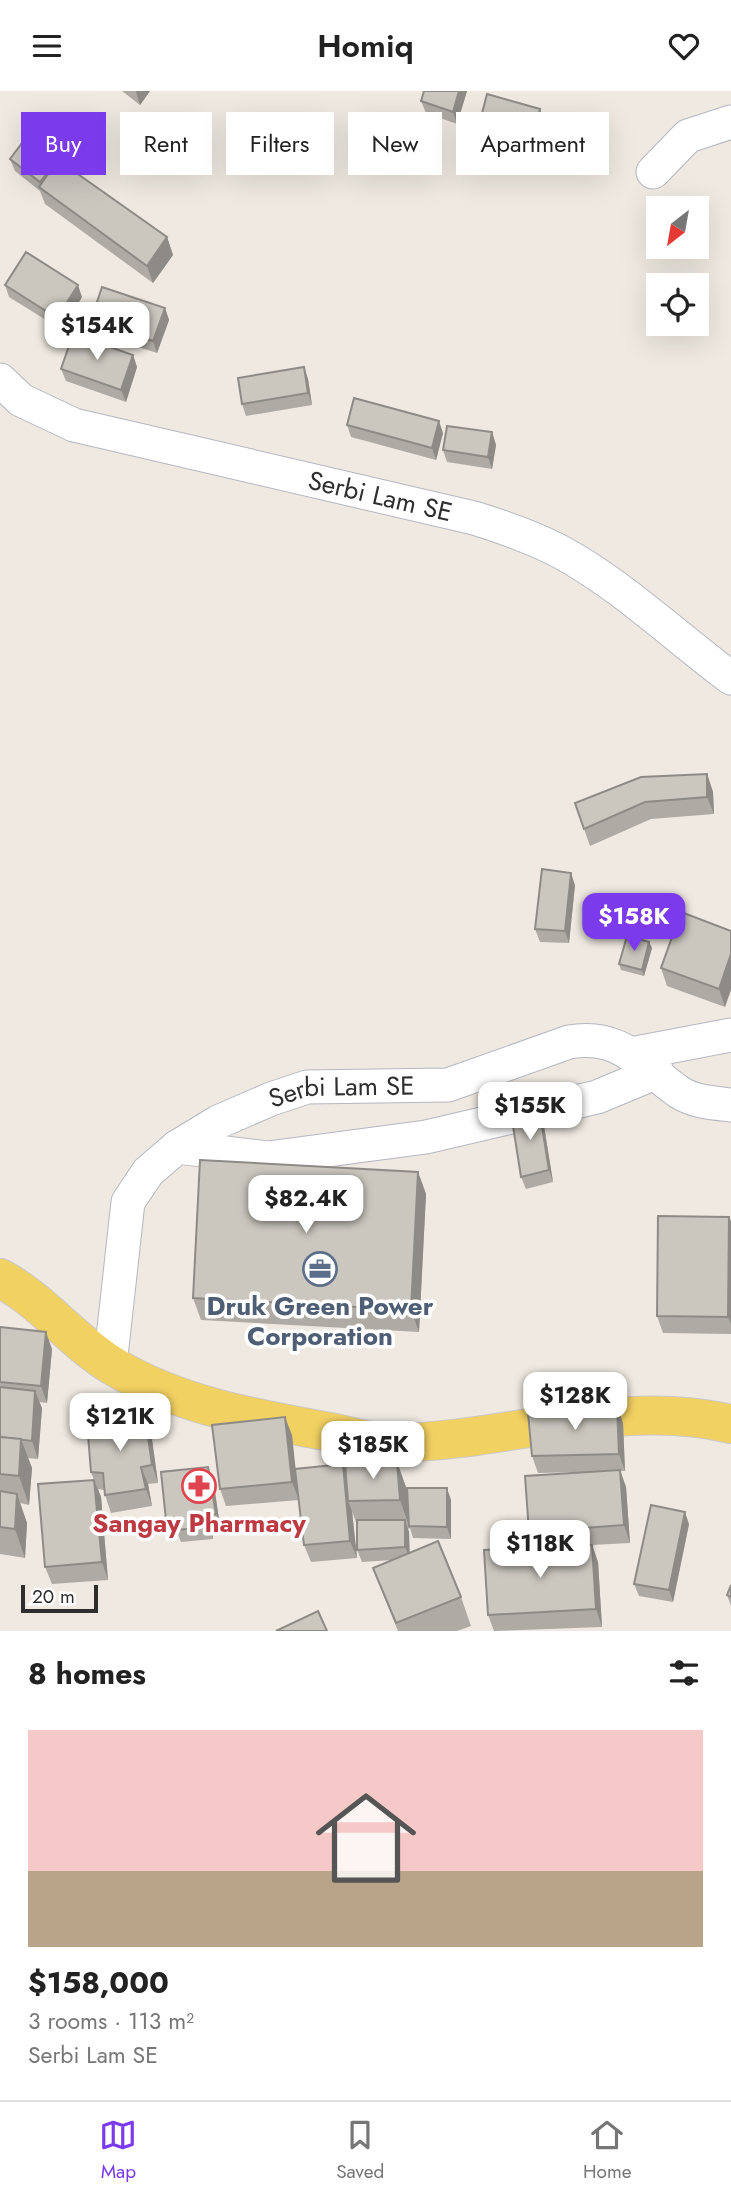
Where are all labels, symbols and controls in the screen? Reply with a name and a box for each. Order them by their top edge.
text: Homiq [317,23,414,69]
icon: menu [28,27,66,65]
icon: heart [665,27,703,65]
chip: Buy [21,112,106,175]
chip: Rent [120,112,212,175]
chip: Filters [226,112,334,175]
chip: New [348,112,442,175]
chip: Apartment [456,112,609,175]
north arrow [646,196,709,259]
map controls [646,196,709,336]
button: locate [646,273,709,336]
pin: $154K [48,303,146,362]
text: $154K [61,308,133,342]
street label: Serbi Lam SE [304,461,456,531]
pin: $158K [585,893,683,953]
text: $158K [598,899,670,933]
street label: Serbi Lam SE [264,1066,415,1118]
pin: $155K [481,1083,579,1142]
text: $155K [494,1088,566,1122]
pin: $82.4K [249,1175,363,1235]
text: $82.4K [264,1181,348,1215]
office icon: Druk Green Power Corporation [301,1250,339,1288]
place label: Druk Green Power Corporation [207,1287,434,1355]
pin: $128K [526,1373,624,1432]
text: $128K [539,1378,611,1412]
pin: $121K [71,1393,169,1453]
text: $121K [86,1399,154,1433]
pin: $185K [324,1421,422,1481]
text: $185K [337,1427,409,1461]
pharmacy icon: Sangay Pharmacy [180,1467,218,1505]
place label: Sangay Pharmacy [92,1504,306,1542]
pin: $118K [491,1521,589,1580]
text: $118K [506,1526,574,1560]
scale bar [21,1582,98,1614]
text: 20 m [32,1583,75,1610]
text: 8 homes [28,1652,146,1695]
icon: filters [665,1654,703,1692]
icon: home [303,1775,429,1901]
text: $158,000 [28,1961,169,2004]
text: 3 rooms · 113 m² [28,2004,194,2038]
text: Serbi Lam SE [28,2038,158,2072]
tab: Map [99,2116,137,2185]
tab: Saved [336,2116,384,2185]
tab: Home [583,2116,632,2185]

